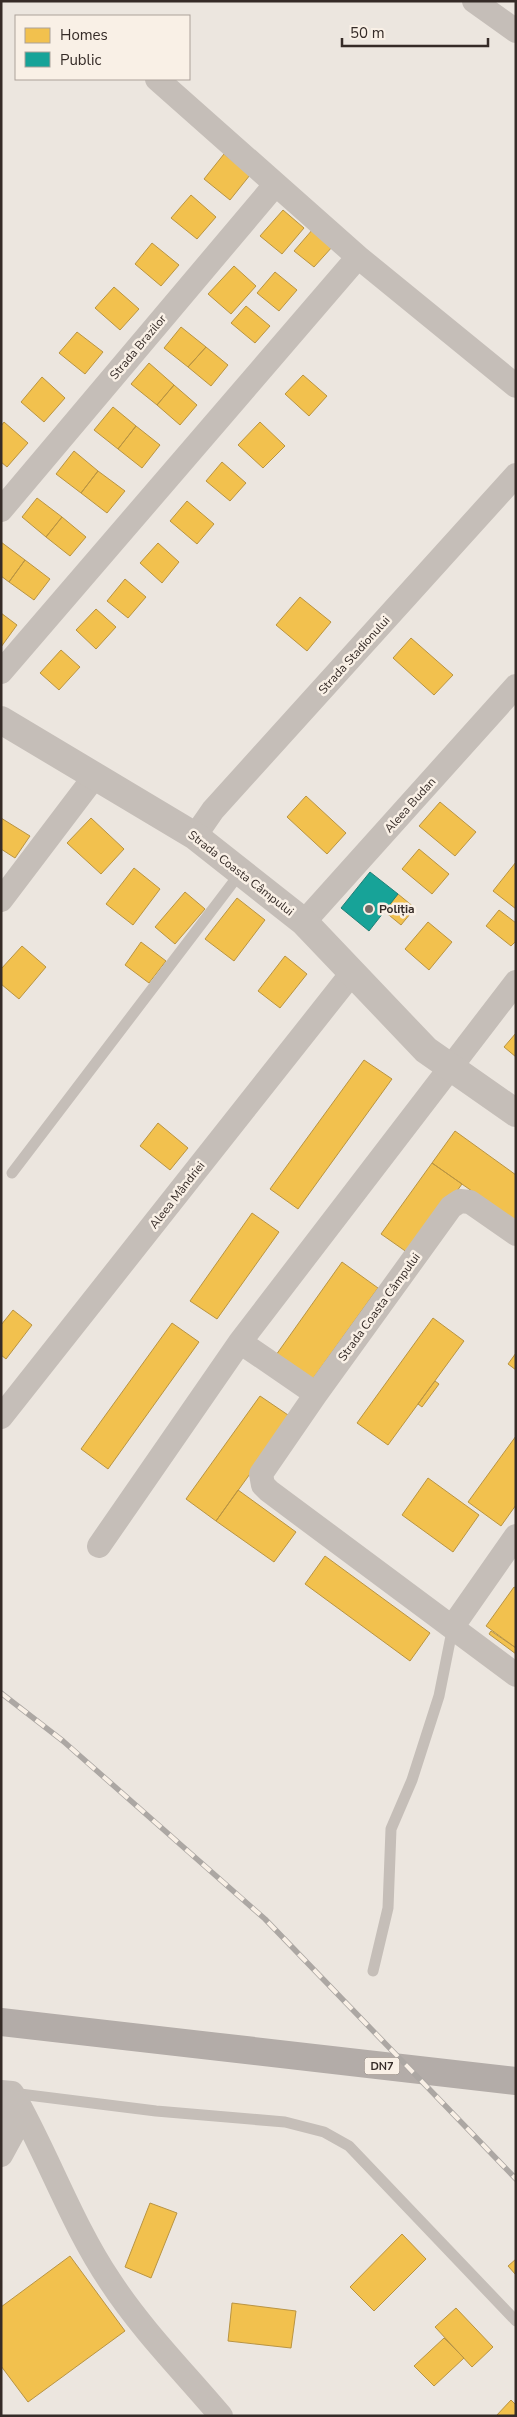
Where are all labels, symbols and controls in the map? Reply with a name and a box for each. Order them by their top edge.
legend [15,15,190,80]
scale bar [342,15,488,47]
text: 50 m [350,23,385,43]
text: Homes [60,25,108,45]
text: Public [60,50,101,70]
street label: Strada Brazilor [106,311,170,383]
street label: Strada Stadionului [315,613,393,697]
street label: Aleea Budan [381,774,439,836]
street label: Strada Coasta Câmpului [185,827,297,919]
place label: Poliția [379,901,415,917]
marker: Poliția [363,903,375,915]
street label: Aleea Mândriei [146,1158,208,1232]
street label: Strada Coasta Câmpului [334,1250,424,1364]
road number: DN7 [364,2058,400,2074]

